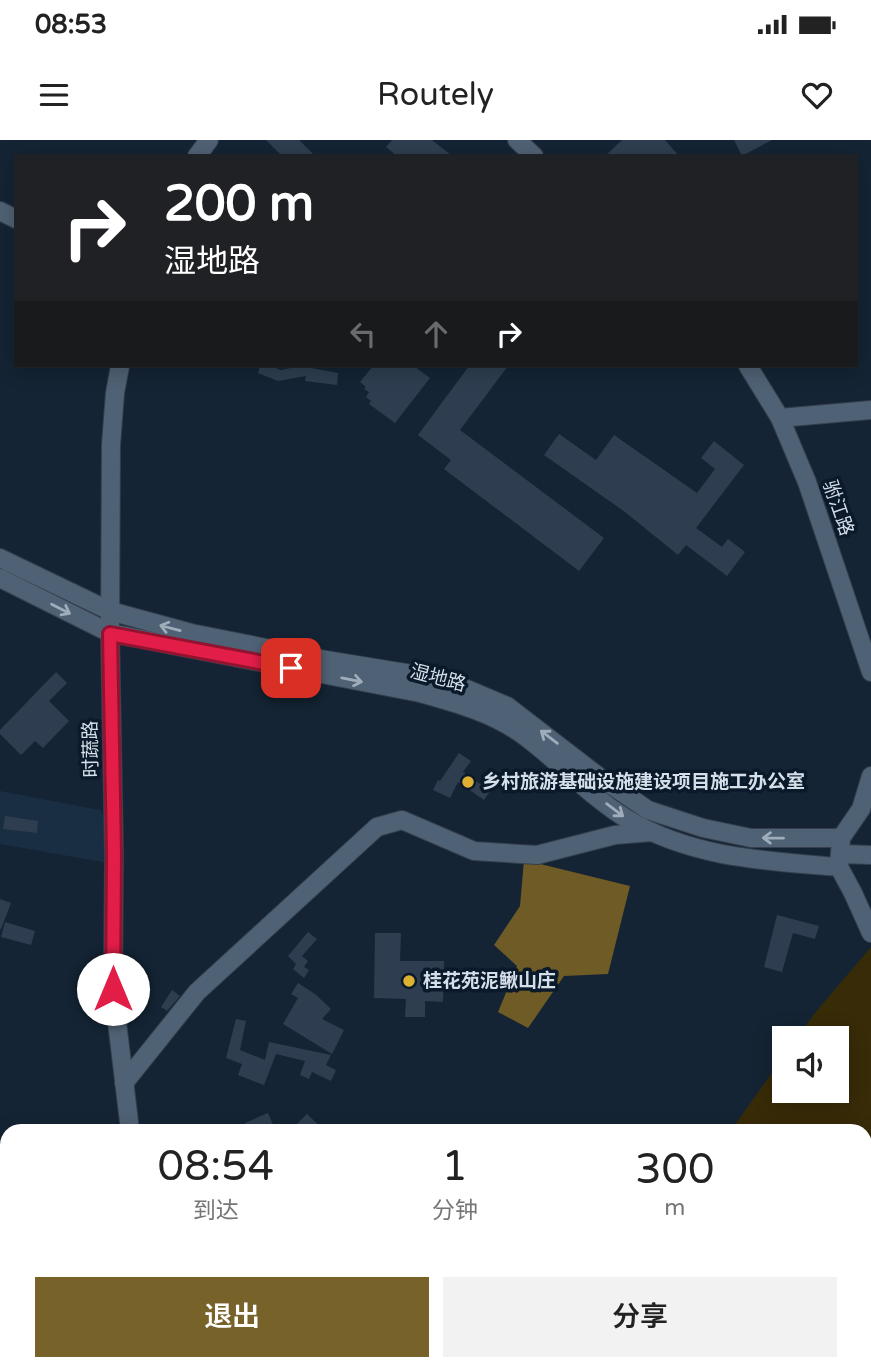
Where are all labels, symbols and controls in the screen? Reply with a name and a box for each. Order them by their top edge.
text: 08:53 [35,9,107,40]
icon: menu [35,76,73,114]
text: Routely [377,76,494,114]
icon: heart [798,76,836,114]
text: 200 m [164,175,314,234]
icon: right [49,182,140,273]
text: 湿地路 [164,243,260,281]
icon: left [344,315,382,353]
icon: ahead [417,315,455,353]
icon: right [490,315,528,353]
street label: 驸江路 [818,477,858,539]
one-way arrow [50,602,71,616]
one-way arrow [159,621,182,634]
pin [261,638,321,698]
icon: arrive [272,649,310,687]
street label: 湿地路 [408,660,468,696]
one-way arrow [340,674,362,687]
street label: 时蔬路 [80,720,102,778]
one-way arrow [540,730,559,744]
place label: 乡村旅游基础设施建设项目施工办公室 [482,771,805,793]
marker: 乡村旅游基础设施建设项目施工办公室 [460,774,476,790]
one-way arrow [606,803,624,818]
one-way arrow [762,831,785,845]
position arrow [76,952,150,1026]
place label: 桂花苑泥鳅山庄 [423,970,556,992]
marker: 桂花苑泥鳅山庄 [401,973,417,989]
map controls [772,1026,849,1103]
button: sound [772,1026,849,1103]
text: 08:54 [158,1141,274,1192]
text: 1 [441,1141,468,1192]
text: 300 [635,1144,714,1195]
text: m [664,1194,685,1222]
text: 到达 [193,1197,239,1225]
text: 分钟 [432,1197,478,1225]
button: 退出 [35,1277,429,1357]
button: 分享 [443,1277,837,1357]

